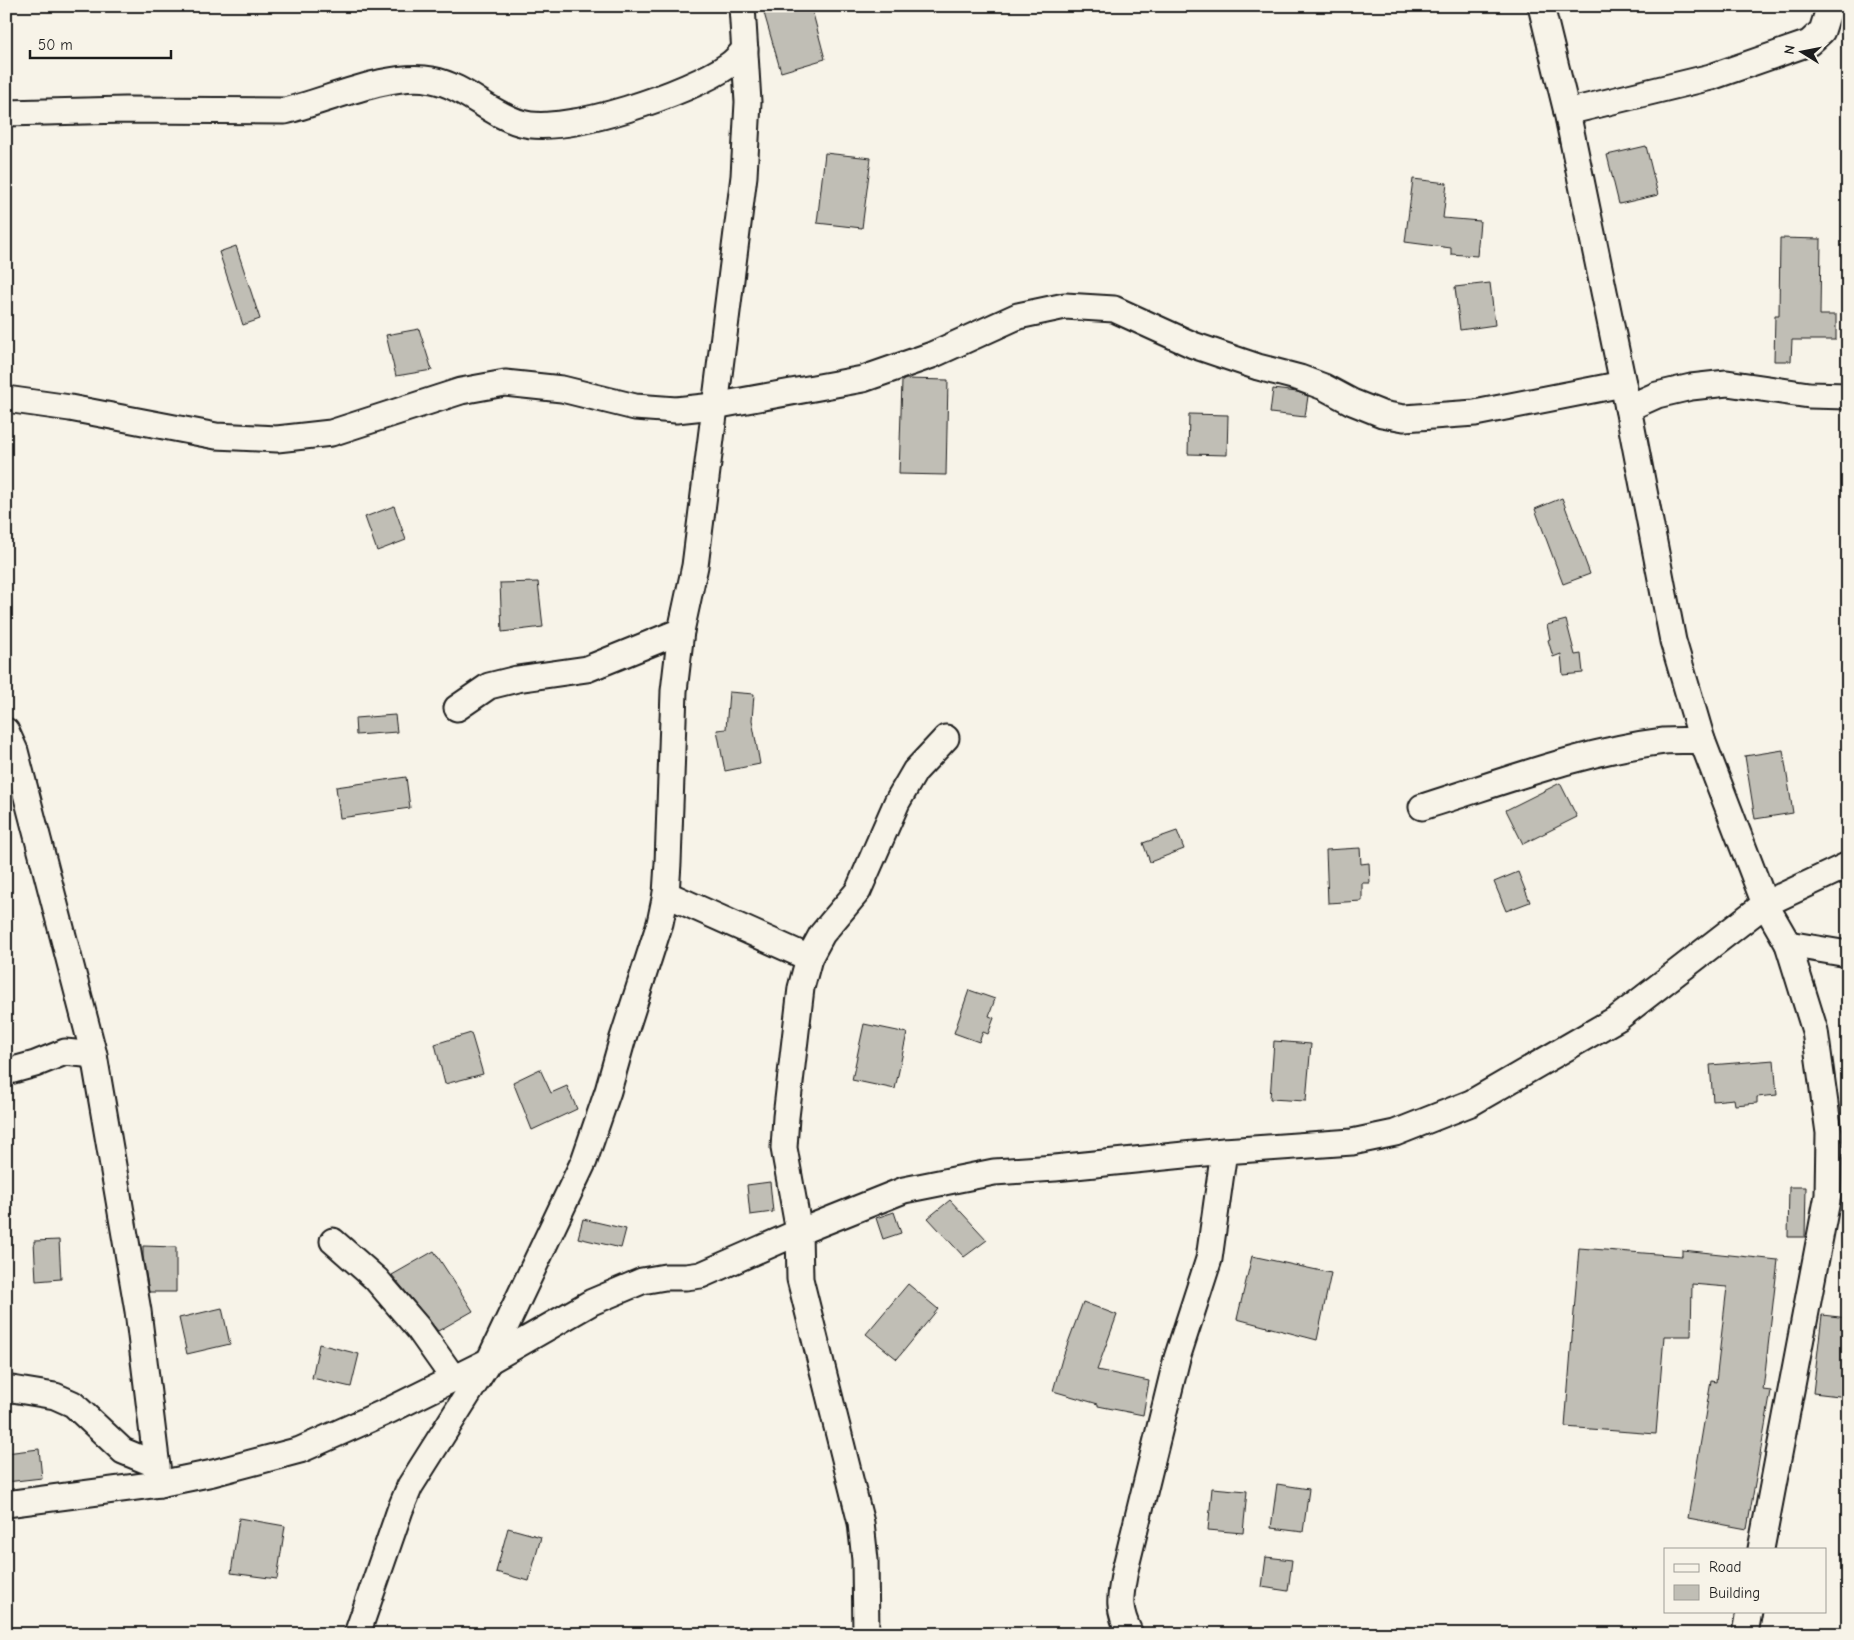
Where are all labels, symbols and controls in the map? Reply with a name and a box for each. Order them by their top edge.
scale bar [30,28,171,60]
north arrow [1776,28,1826,78]
text: 50 m [38,36,73,54]
text: N [1781,44,1799,56]
legend [1664,1548,1826,1612]
text: Road [1709,1558,1741,1576]
text: Building [1709,1584,1760,1602]

